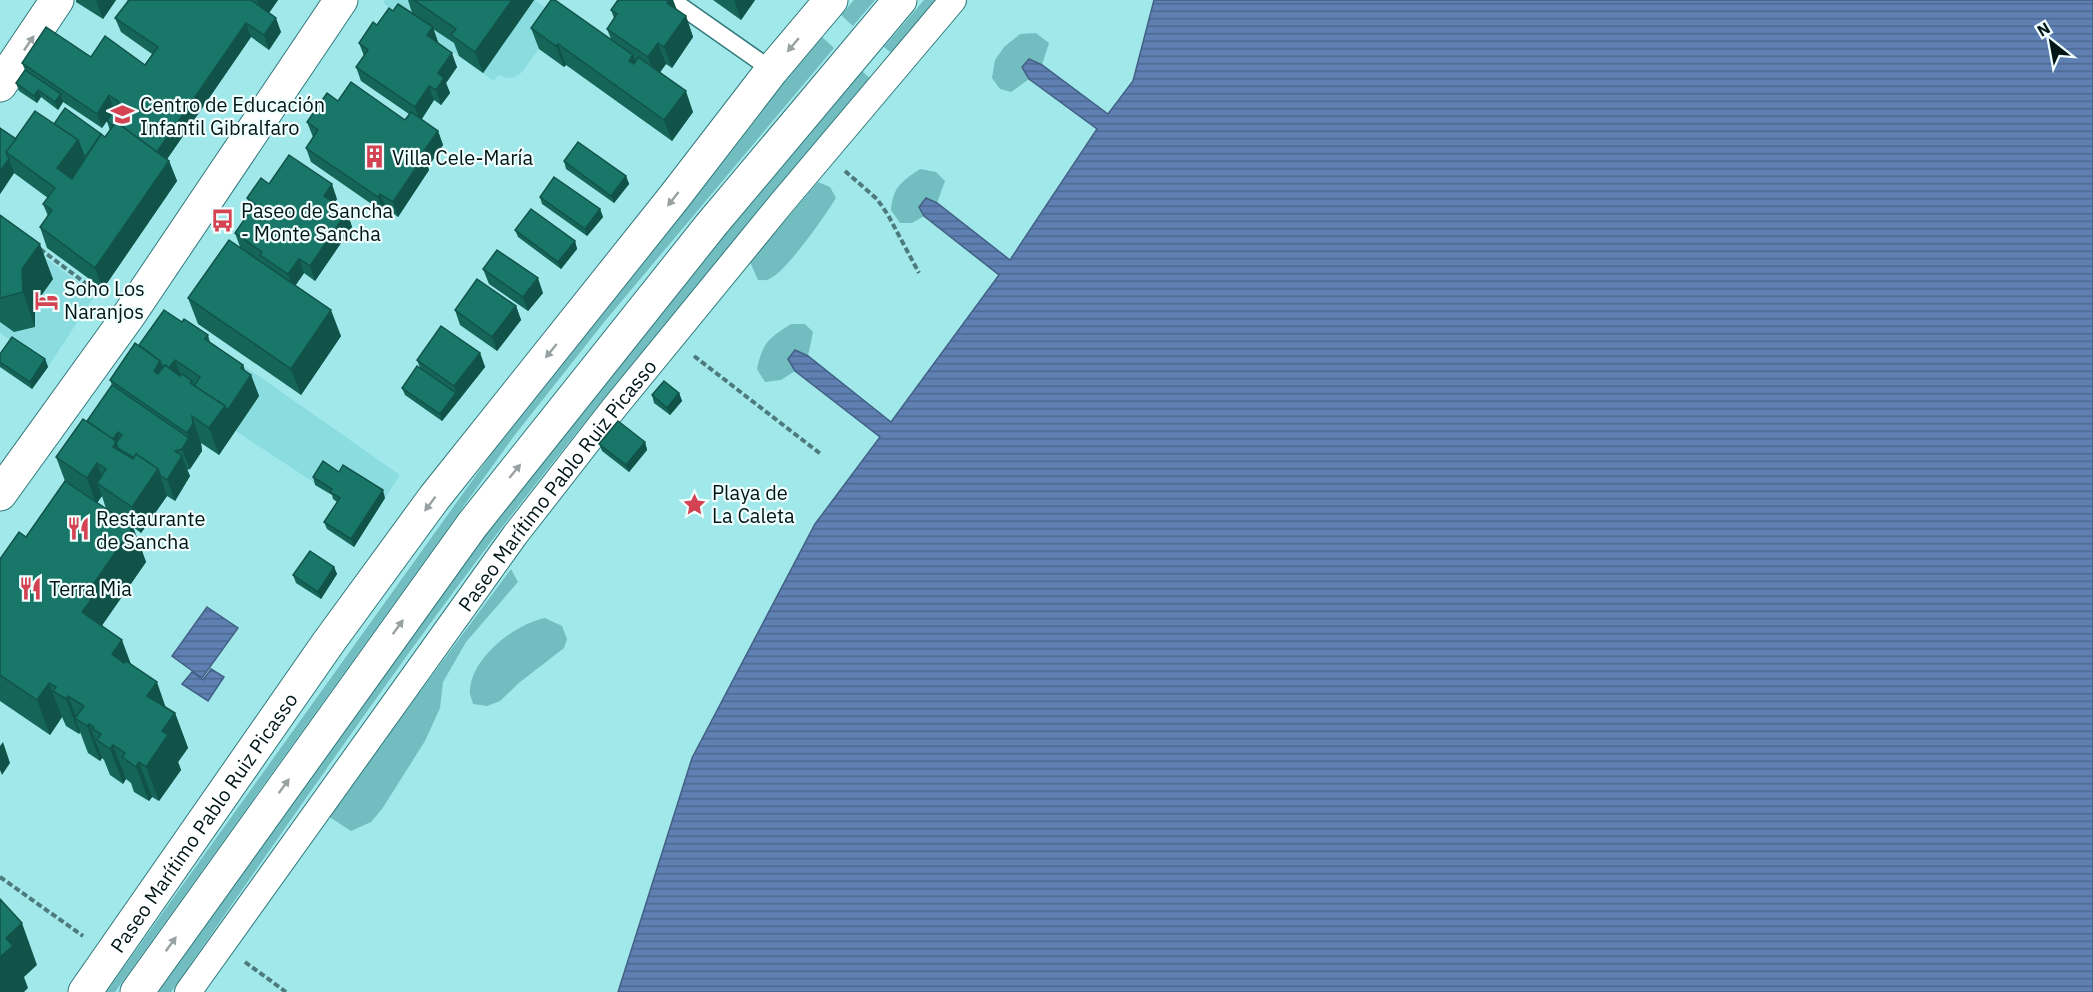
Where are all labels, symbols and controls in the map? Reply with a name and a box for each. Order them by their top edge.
north arrow [2021,12,2081,72]
text: N [2033,18,2053,41]
one-way arrow [23,34,34,51]
one-way arrow [787,37,800,52]
place label: Centro de Educación Infantil Gibralfaro [140,91,325,141]
school or university icon: Centro de Educación Infantil Gibralfaro [109,102,135,128]
building icon: Villa Cele-María [361,144,387,170]
place label: Villa Cele-María [392,144,534,171]
one-way arrow [667,191,679,206]
place label: Paseo de Sancha - Monte Sancha [241,197,394,247]
bus stop icon: Paseo de Sancha - Monte Sancha [210,208,236,234]
place label: Soho Los Naranjos [64,275,145,325]
hotel icon: Soho Los Naranjos [33,287,59,313]
one-way arrow [545,343,558,359]
street label: Paseo Marítimo Pablo Ruiz Picasso [451,353,662,617]
one-way arrow [508,463,521,479]
place label: Playa de La Caleta [712,479,795,529]
place icon: Playa de La Caleta [681,491,707,517]
one-way arrow [424,495,436,511]
place label: Restaurante de Sancha [96,505,205,555]
restaurant icon: Restaurante de Sancha [65,516,91,542]
restaurant icon: Terra Mia [18,575,44,601]
place label: Terra Mia [49,575,132,602]
one-way arrow [392,620,404,636]
street label: Paseo Marítimo Pablo Ruiz Picasso [103,687,303,958]
one-way arrow [278,778,290,793]
one-way arrow [165,937,177,953]

